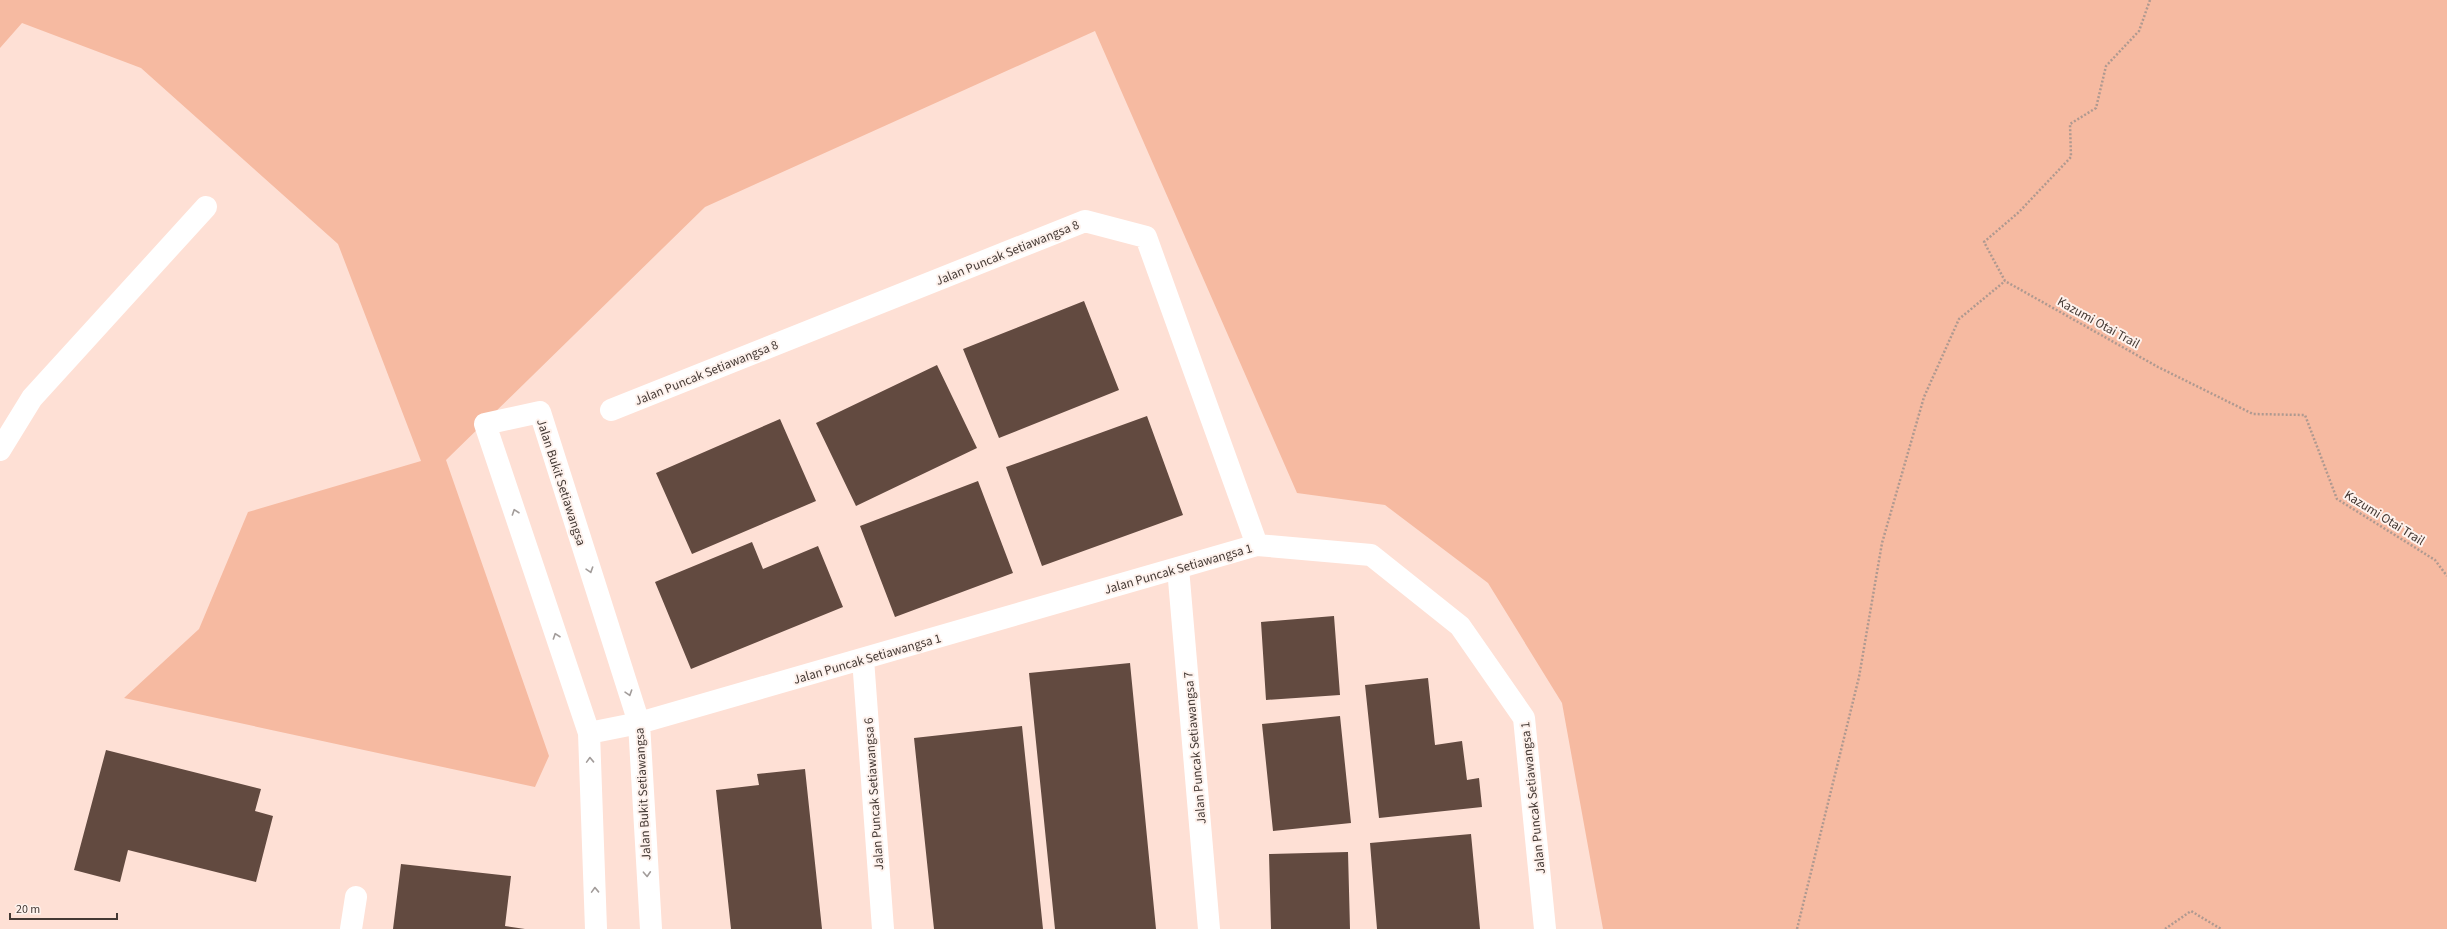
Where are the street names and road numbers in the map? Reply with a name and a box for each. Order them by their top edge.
street label: Jalan Puncak Setiawangsa 8 [933,216,1082,290]
street label: Kazumi Otai Trail [2054,293,2143,353]
street label: Jalan Puncak Setiawangsa 8 [632,336,781,410]
street label: Jalan Bukit Setiawangsa [532,416,590,548]
street label: Kazumi Otai Trail [2341,486,2428,550]
street label: Jalan Puncak Setiawangsa 1 [1102,539,1254,599]
street label: Jalan Puncak Setiawangsa 1 [791,629,943,689]
street label: Jalan Puncak Setiawangsa 7 [1179,671,1211,825]
street label: Jalan Puncak Setiawangsa 6 [860,717,888,871]
street label: Jalan Puncak Setiawangsa 1 [1516,721,1550,875]
street label: Jalan Bukit Setiawangsa [631,727,655,861]

